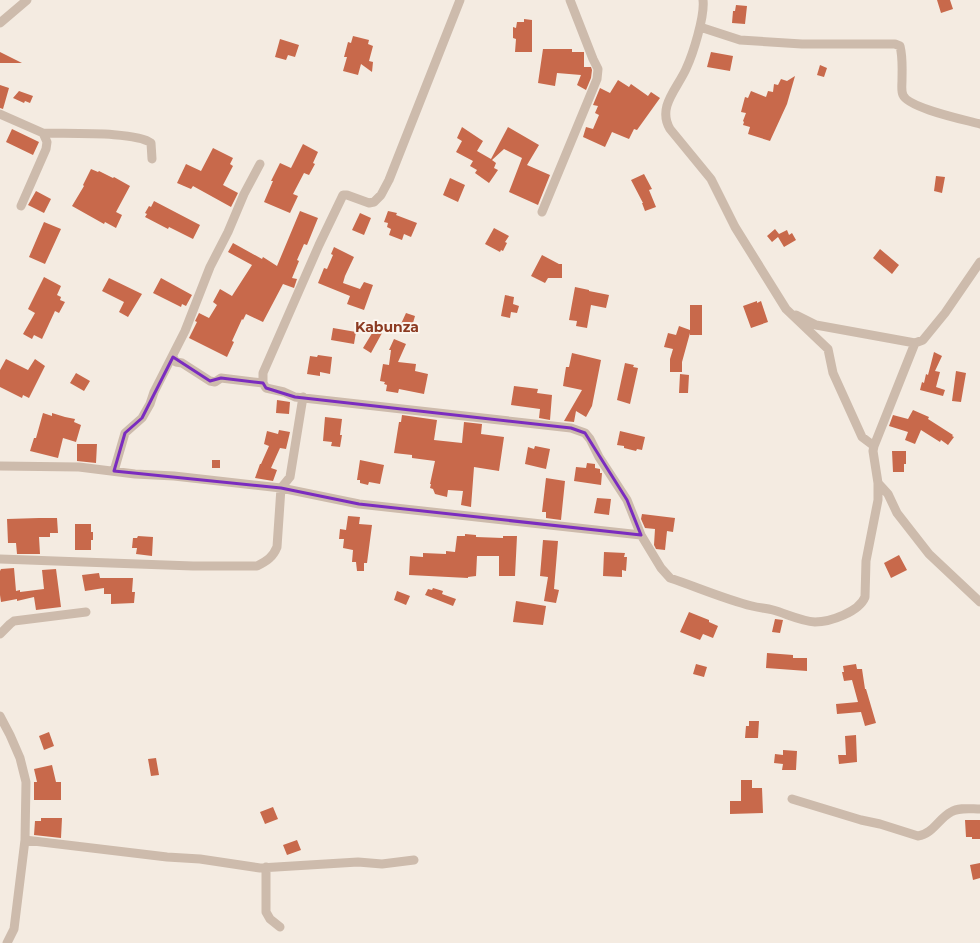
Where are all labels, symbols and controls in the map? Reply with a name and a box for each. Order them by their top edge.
district label: Kabunza [355,318,419,336]

